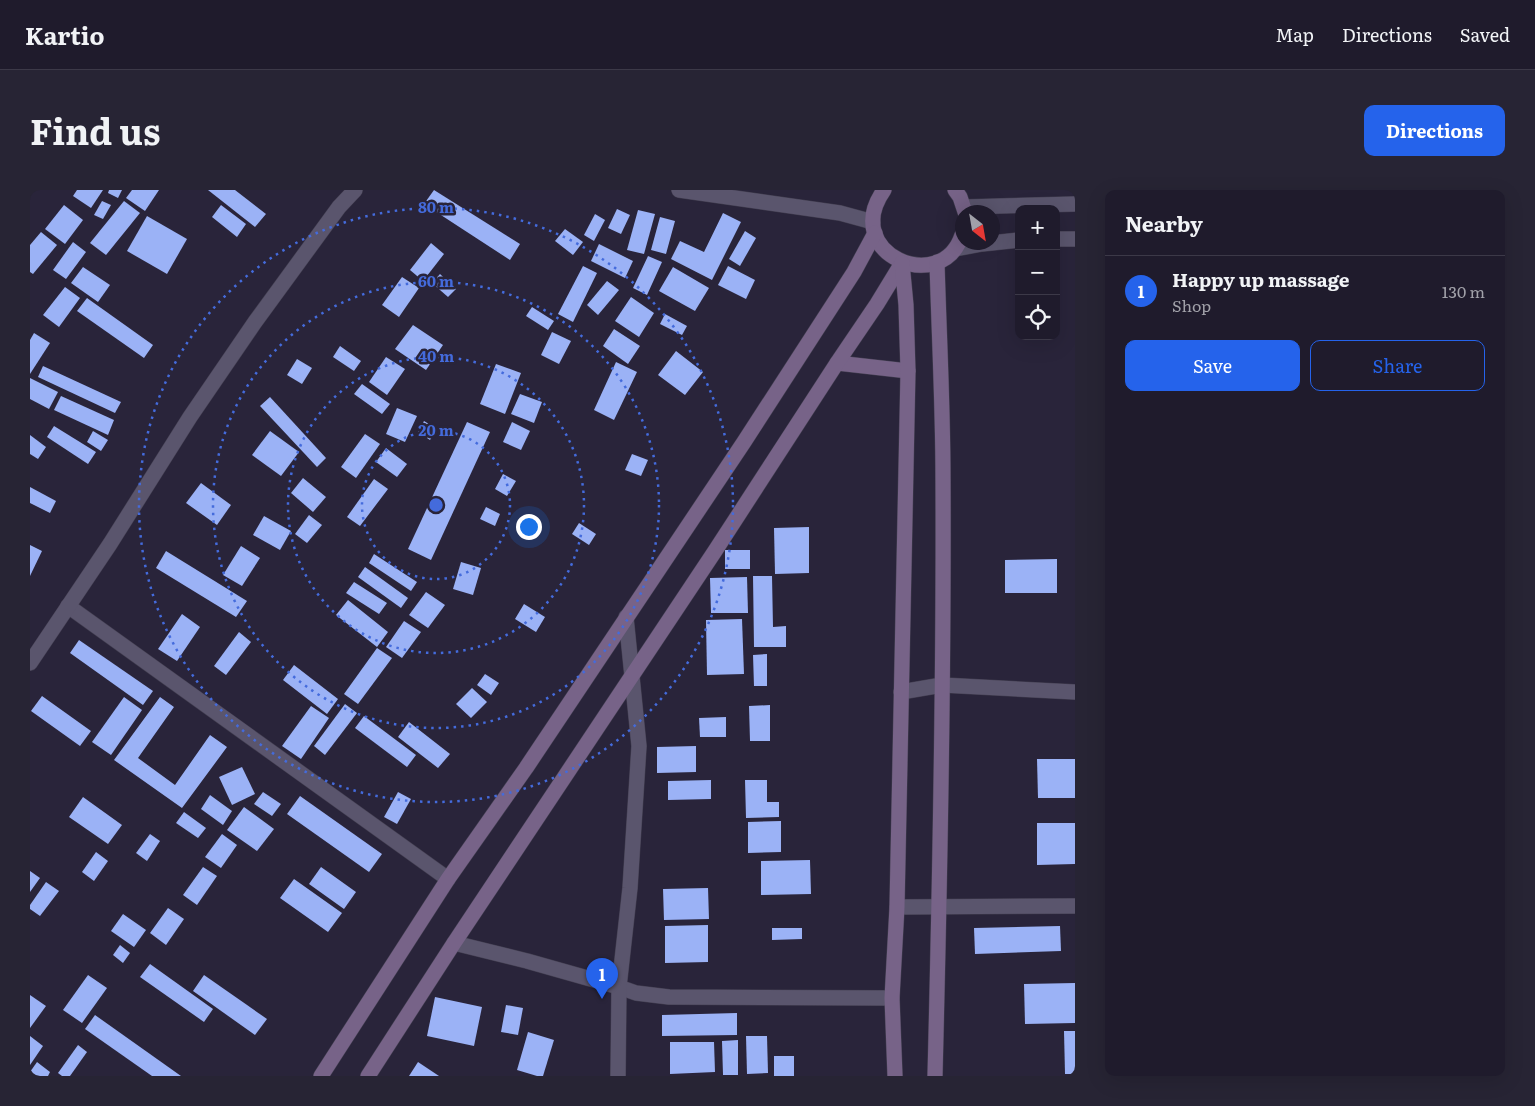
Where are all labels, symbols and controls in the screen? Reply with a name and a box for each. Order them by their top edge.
text: Kartio [25,17,104,52]
text: Map [1276,21,1314,48]
text: Directions [1342,21,1432,48]
text: Saved [1460,21,1510,48]
text: Find us [30,104,160,156]
button: Directions [1364,105,1505,156]
text: 80 m [418,195,454,218]
north arrow [955,205,1000,250]
map controls [1015,205,1060,340]
button: + [1015,205,1060,250]
text: Nearby [1125,207,1203,238]
button: − [1015,250,1060,295]
text: Happy up massage [1172,265,1349,293]
text: 60 m [418,269,454,292]
text: 1 [1138,279,1144,303]
text: 130 m [1442,279,1485,303]
text: Shop [1172,293,1211,317]
button: locate [1015,295,1060,340]
button: Save [1125,340,1300,391]
button: Share [1310,340,1485,391]
text: 40 m [418,344,454,367]
text: 20 m [418,418,454,441]
centre of rings [427,496,445,514]
your location [516,514,542,540]
pin: 1 [586,958,618,999]

